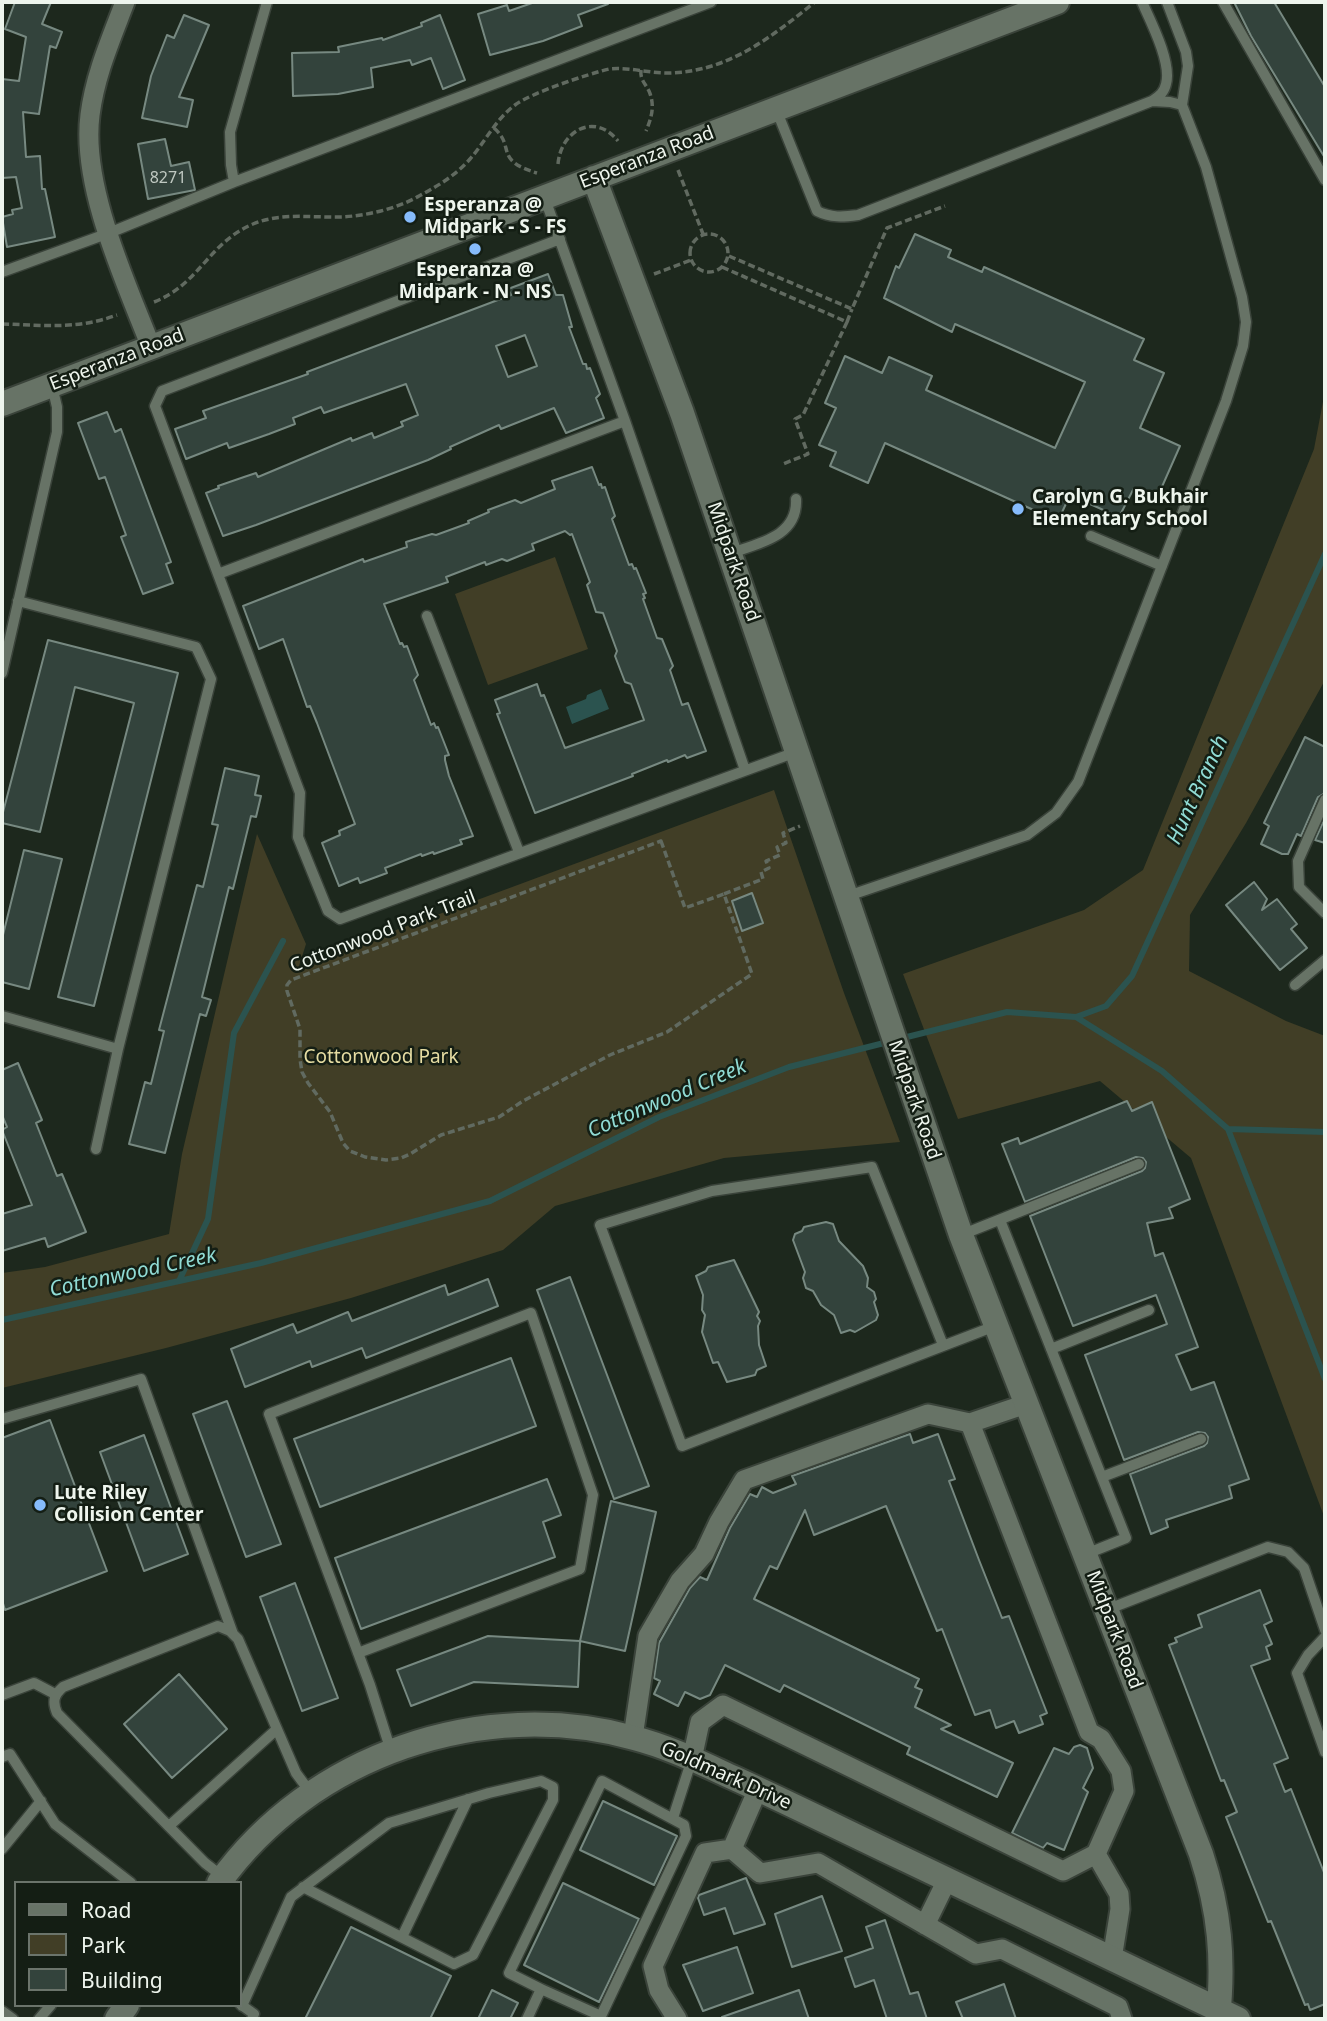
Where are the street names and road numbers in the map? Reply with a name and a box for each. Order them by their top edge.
street label: Esperanza Road [577,122,717,194]
street label: Esperanza Road [47,324,187,396]
street label: Midpark Road [702,499,764,625]
street label: Cottonwood Park Trail [287,886,479,978]
street label: Midpark Road [883,1037,945,1163]
street label: Midpark Road [1081,1568,1147,1692]
street label: Goldmark Drive [657,1737,795,1815]

